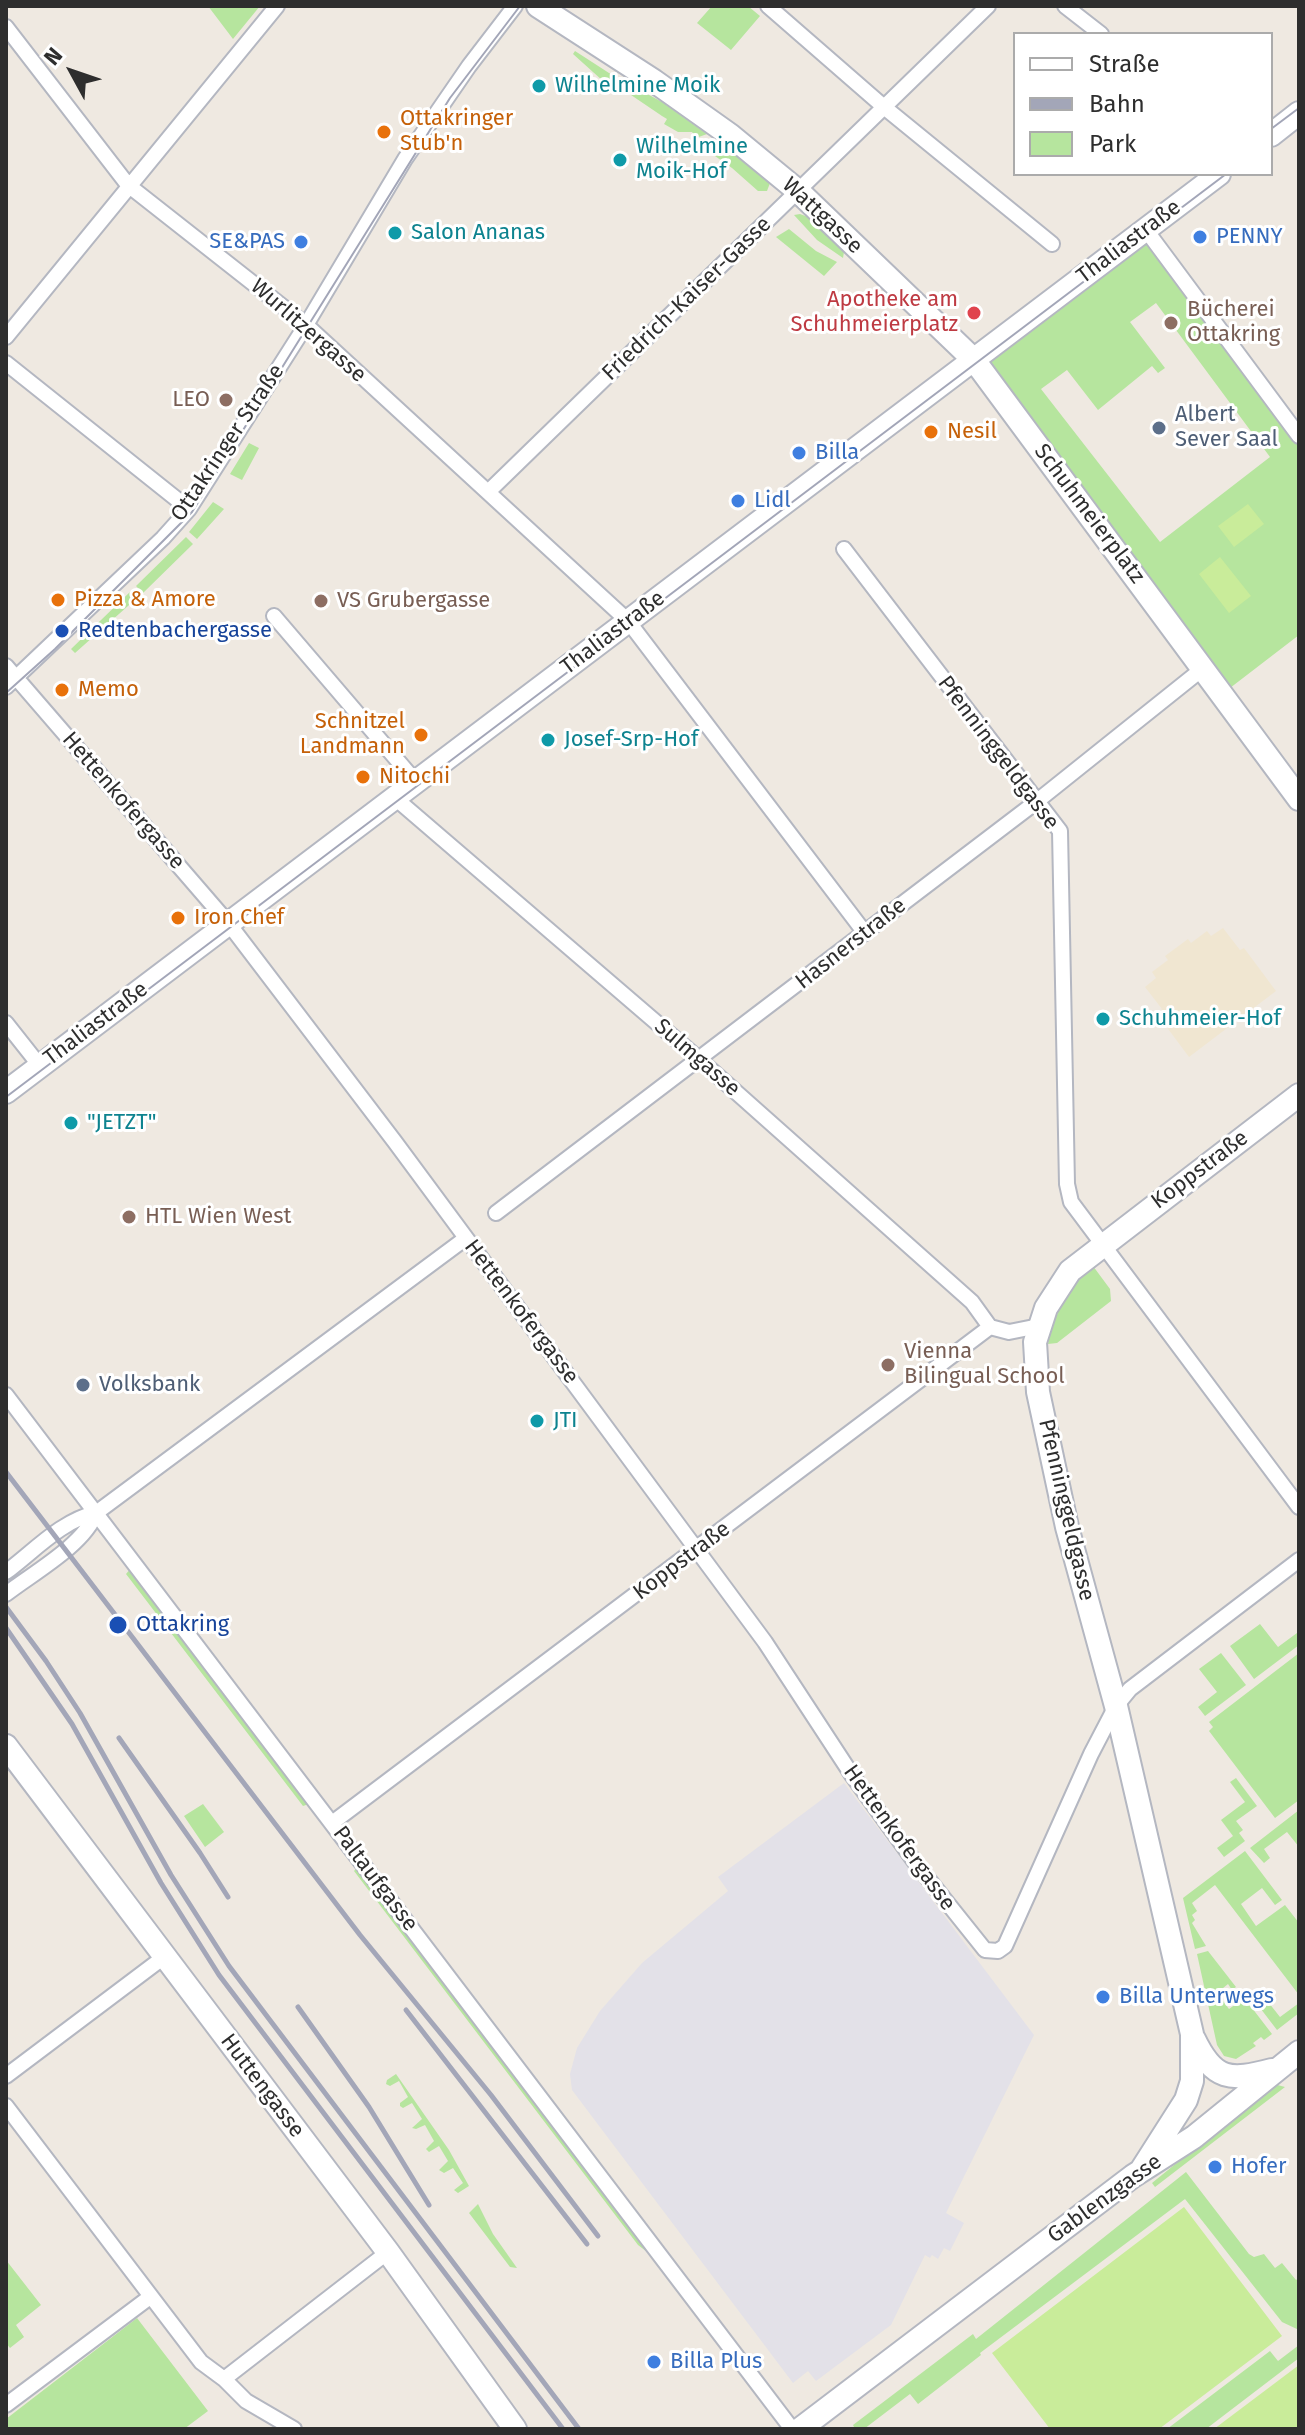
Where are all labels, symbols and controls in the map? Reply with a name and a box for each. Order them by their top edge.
north arrow [32,32,112,112]
legend [1013,32,1273,176]
text: N [38,42,68,71]
text: Straße [1089,50,1160,78]
place label: Wilhelmine Moik [555,73,720,99]
marker: Wilhelmine Moik [530,77,548,95]
text: Bahn [1089,90,1145,118]
place label: Ottakringer Stub'n [400,106,513,158]
marker: Ottakringer Stub'n [375,123,393,141]
text: Park [1089,130,1136,158]
place label: Wilhelmine Moik-Hof [636,134,748,186]
marker: Wilhelmine Moik-Hof [611,151,629,169]
street label: Wattgasse [776,172,868,260]
street label: Thaliastraße [1072,194,1186,290]
street label: Friedrich-Kaiser-Gasse [597,211,777,387]
place label: Salon Ananas [411,220,545,246]
marker: Salon Ananas [386,224,404,242]
place label: PENNY [1216,224,1283,250]
marker: PENNY [1191,228,1209,246]
place label: SE&PAS [209,229,285,255]
marker: SE&PAS [292,233,310,251]
street label: Wurlitzergasse [245,274,371,388]
place label: Apotheke am Schuhmeierplatz [790,287,958,338]
place label: Bücherei Ottakring [1187,297,1280,348]
marker: Apotheke am Schuhmeierplatz [965,304,983,322]
marker: Bücherei Ottakring [1162,314,1180,332]
street label: Ottakringer Straße [166,359,290,527]
place label: LEO [172,387,210,413]
marker: LEO [217,391,235,409]
place label: Albert Sever Saal [1175,402,1278,454]
place label: Nesil [947,419,997,445]
marker: Albert Sever Saal [1150,419,1168,437]
marker: Nesil [922,423,940,441]
street label: Schuhmeierplatz [1028,439,1150,589]
place label: Billa [815,440,859,466]
marker: Billa [790,444,808,462]
place label: Lidl [754,488,791,514]
marker: Lidl [729,492,747,510]
street label: Thaliastraße [556,585,670,681]
place label: Pizza & Amore [74,587,216,613]
place label: VS Grubergasse [337,588,490,614]
marker: Pizza & Amore [49,591,67,609]
marker: VS Grubergasse [312,592,330,610]
place label: Redtenbachergasse [78,618,272,644]
marker: Redtenbachergasse [53,622,71,640]
street label: Pfenninggeldgasse [932,671,1064,835]
place label: Memo [78,677,139,703]
marker: Memo [53,681,71,699]
place label: Schnitzel Landmann [300,709,405,760]
marker: Schnitzel Landmann [412,726,430,744]
street label: Hettenkofergasse [56,727,190,875]
place label: Josef-Srp-Hof [564,727,698,753]
marker: Josef-Srp-Hof [539,731,557,749]
place label: Nitochi [379,764,450,790]
marker: Nitochi [354,768,372,786]
street label: Hasnerstraße [790,893,912,995]
place label: Iron Chef [194,905,284,931]
marker: Iron Chef [169,909,187,927]
street label: Thaliastraße [39,976,153,1072]
place label: Schuhmeier-Hof [1119,1006,1281,1032]
marker: Schuhmeier-Hof [1094,1010,1112,1028]
street label: Sulmgasse [649,1014,745,1102]
place label: "JETZT" [87,1110,156,1136]
marker: "JETZT" [62,1114,80,1132]
street label: Koppstraße [1146,1125,1254,1215]
place label: HTL Wien West [145,1204,291,1230]
marker: HTL Wien West [120,1208,138,1226]
street label: Hettenkofergasse [458,1235,584,1389]
place label: Vienna Bilingual School [904,1339,1065,1390]
marker: Vienna Bilingual School [879,1356,897,1374]
place label: Volksbank [99,1372,200,1398]
marker: Volksbank [74,1376,92,1394]
place label: JTI [553,1408,578,1434]
marker: JTI [528,1412,546,1430]
street label: Pfenninggeldgasse [1032,1417,1100,1603]
street label: Koppstraße [628,1516,736,1606]
place label: Ottakring [136,1612,229,1638]
marker: Ottakring [107,1614,129,1636]
street label: Hettenkofergasse [837,1760,961,1916]
street label: Paltaufgasse [327,1821,423,1937]
place label: Billa Unterwegs [1119,1984,1274,2010]
marker: Billa Unterwegs [1094,1988,1112,2006]
street label: Huttengasse [214,2029,310,2143]
street label: Gablenzgasse [1043,2149,1167,2249]
place label: Hofer [1231,2154,1286,2180]
marker: Hofer [1206,2158,1224,2176]
place label: Billa Plus [670,2349,762,2375]
marker: Billa Plus [645,2353,663,2371]

